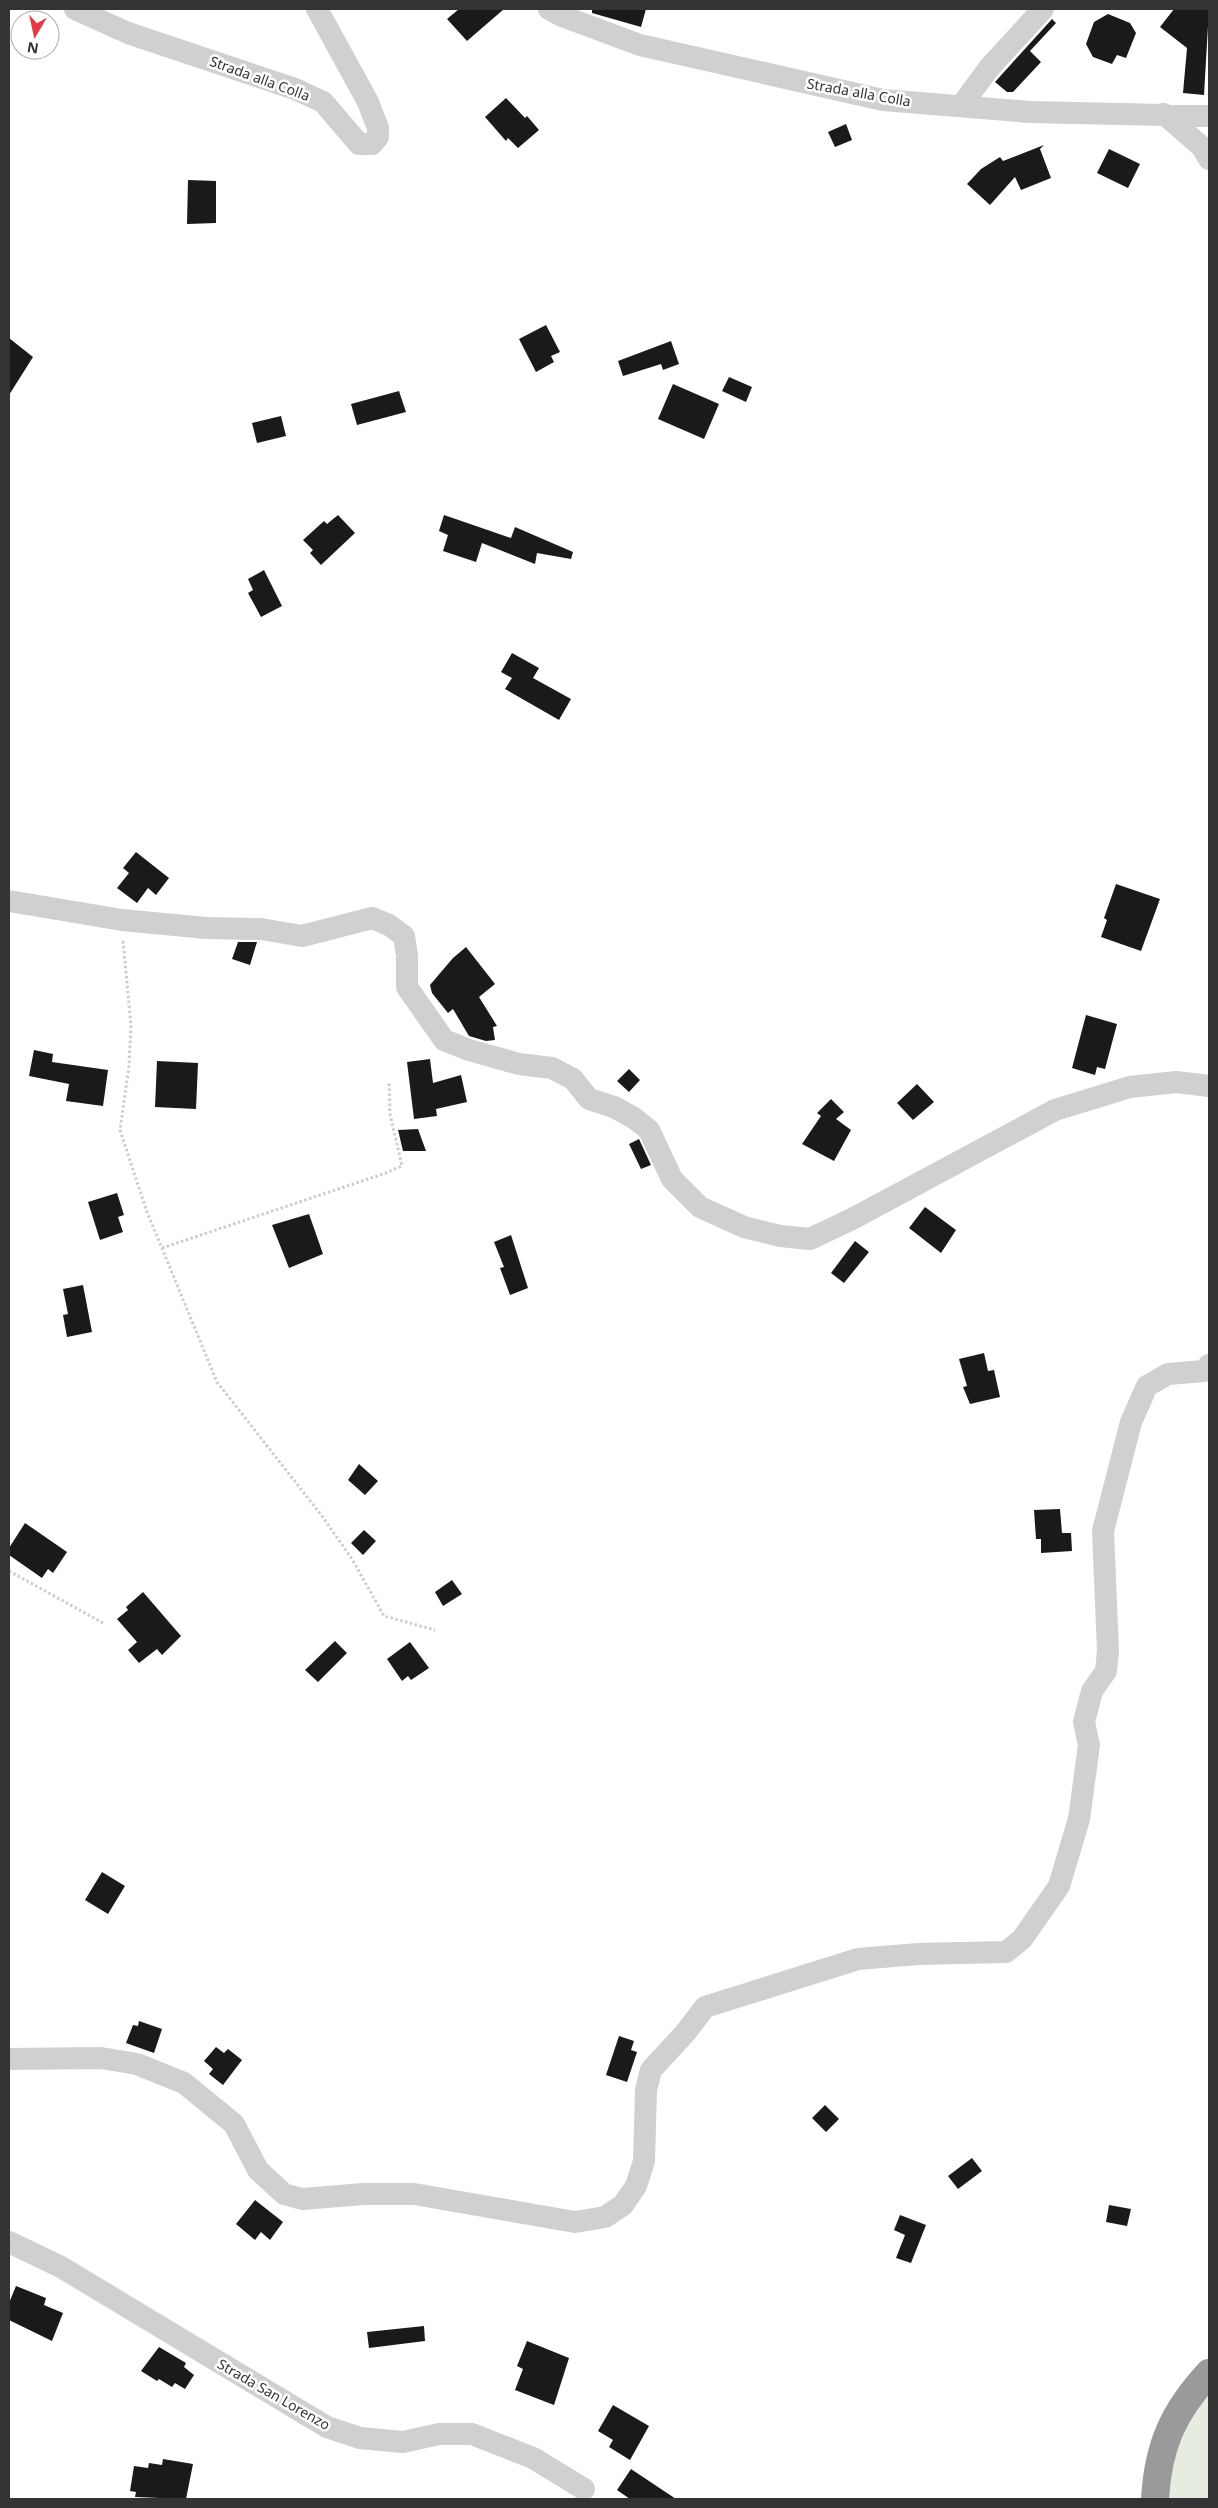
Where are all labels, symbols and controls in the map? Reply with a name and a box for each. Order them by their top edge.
north arrow [10,10,60,60]
text: N [26,38,40,59]
street label: Strada alla Colla [207,51,313,105]
street label: Strada alla Colla [806,74,912,110]
street label: Strada San Lorenzo [214,2354,334,2434]

